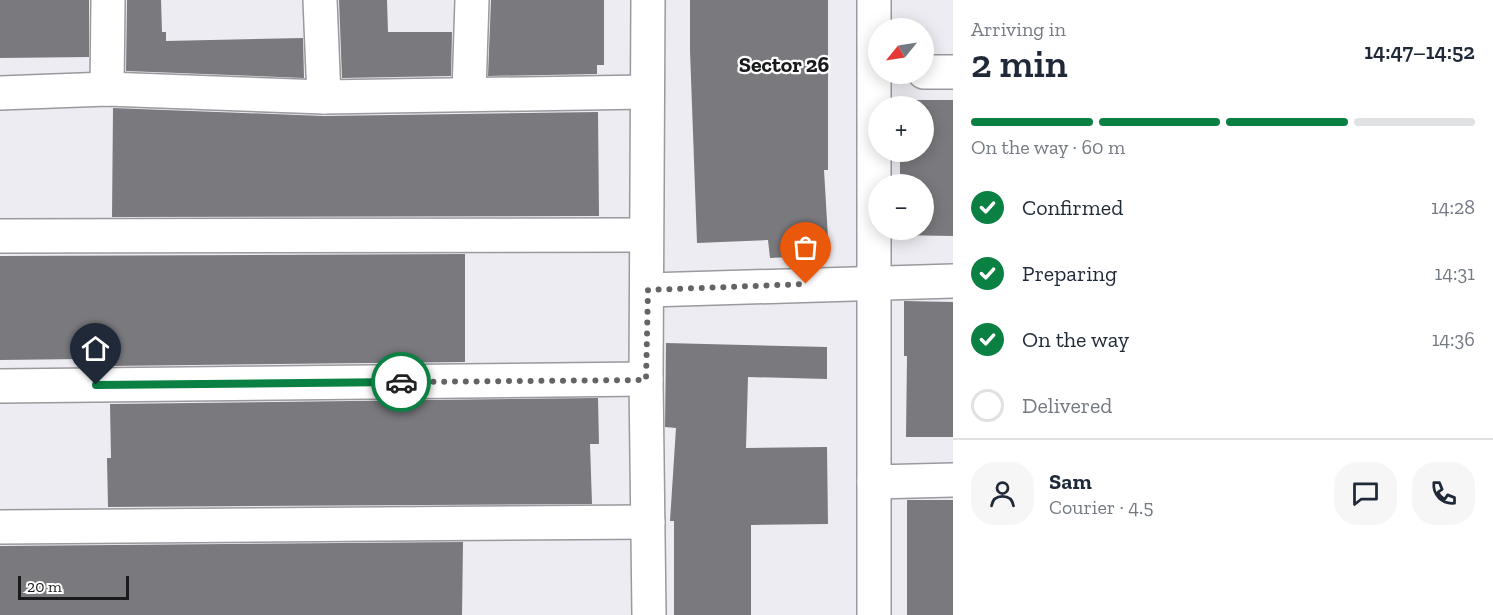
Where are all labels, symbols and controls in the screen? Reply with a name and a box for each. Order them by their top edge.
text: Arriving in [971,17,1066,41]
north arrow [868,18,934,84]
map controls [868,18,934,240]
text: 14:47–14:52 [1364,38,1475,65]
text: 2 min [971,40,1068,87]
district label: Sector 26 [739,51,829,78]
button: + [868,96,934,162]
text: On the way · 60 m [971,135,1125,159]
button: − [868,174,934,240]
icon: check [971,191,1004,224]
text: Confirmed [1022,194,1123,221]
text: 14:28 [1431,195,1475,219]
pin [780,222,831,284]
icon: bag [789,231,822,264]
icon: check [971,257,1004,290]
text: Preparing [1022,260,1117,287]
text: 14:31 [1435,261,1475,285]
pin [70,323,121,385]
icon: check [971,323,1004,356]
text: On the way [1022,326,1129,353]
text: 14:36 [1432,327,1475,351]
icon: home [79,332,112,365]
courier [371,352,431,412]
icon: car [385,366,418,399]
text: Delivered [1022,392,1112,419]
button: person [971,462,1034,525]
button: chat [1334,462,1397,525]
button: phone [1412,462,1475,525]
text: Sam [1049,468,1092,495]
text: Courier · 4.5 [1049,495,1154,519]
scale bar [18,573,129,600]
text: 20 m [27,577,62,596]

